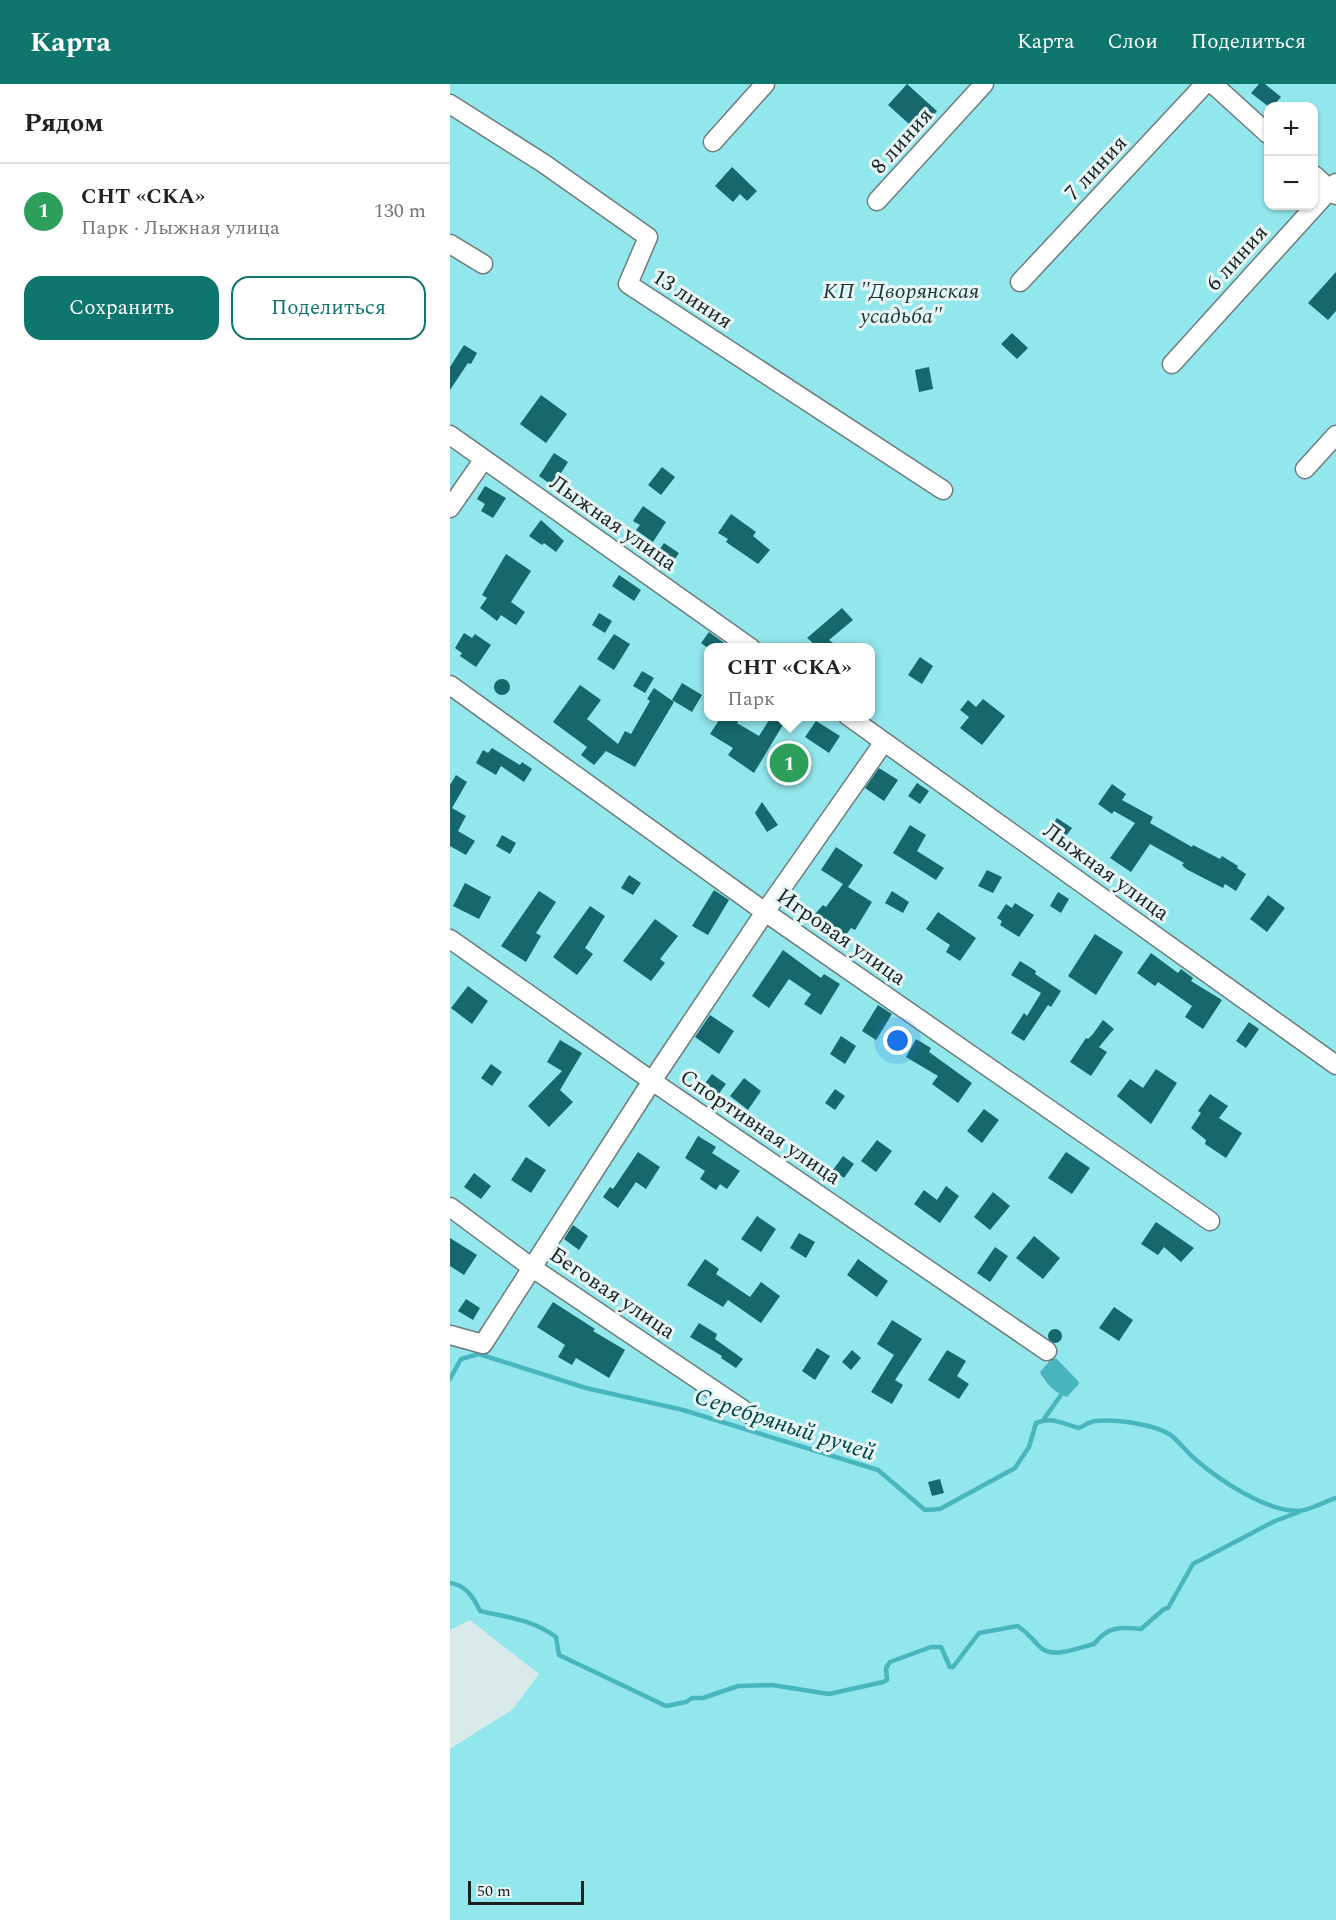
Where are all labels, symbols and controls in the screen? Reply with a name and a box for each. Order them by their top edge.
text: Карта [30,21,111,64]
text: Карта [1017,26,1074,58]
text: Слои [1107,26,1158,58]
text: Поделиться [1191,26,1306,58]
street label: 8 линия [863,100,941,182]
map controls [1264,102,1318,210]
button: + [1264,102,1318,156]
text: Рядом [24,103,104,143]
street label: 7 линия [1057,128,1135,208]
button: − [1264,156,1318,210]
text: СНТ «СКА» [81,180,205,213]
text: 1 [38,196,49,226]
text: 130 m [374,196,426,226]
text: Парк · Лыжная улица [81,213,280,243]
street label: 6 линия [1198,217,1276,299]
street label: 13 линия [645,261,739,338]
park label: КП "Дворянская усадьба" [823,275,980,333]
button: Сохранить [24,276,219,340]
button: Поделиться [231,276,426,340]
street label: Лыжная улица [542,467,684,580]
popup [704,643,875,721]
text: СНТ «СКА» [727,651,852,684]
text: Парк [727,684,775,714]
pin: 1 [770,740,808,786]
street label: Лыжная улица [1036,815,1176,930]
street label: Игровая улица [770,880,913,994]
your location [883,1026,912,1055]
street label: Спортивная улица [673,1061,848,1194]
street label: Беговая улица [542,1239,682,1348]
water label: Серебряный ручей [689,1379,880,1471]
scale bar [468,1878,584,1906]
text: 50 m [477,1879,511,1903]

